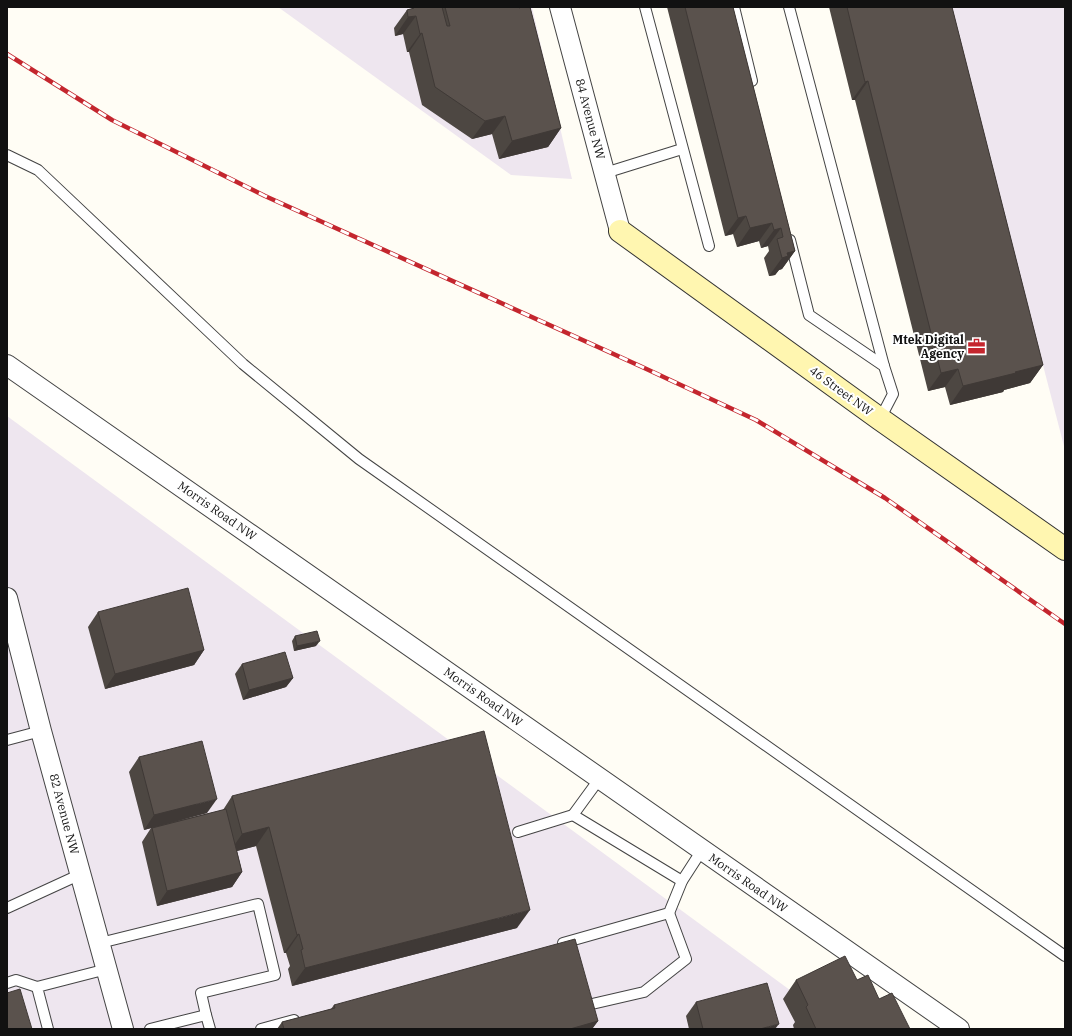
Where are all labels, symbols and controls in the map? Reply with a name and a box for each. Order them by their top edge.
street label: 84 Avenue NW [572,77,609,161]
place label: Mtek Digital Agency [892,332,964,361]
office icon: Mtek Digital Agency [967,337,987,357]
street label: 46 Street NW [807,363,876,419]
street label: Morris Road NW [175,478,260,544]
street label: Morris Road NW [441,664,526,730]
street label: 82 Avenue NW [46,772,83,856]
street label: Morris Road NW [706,850,791,916]

